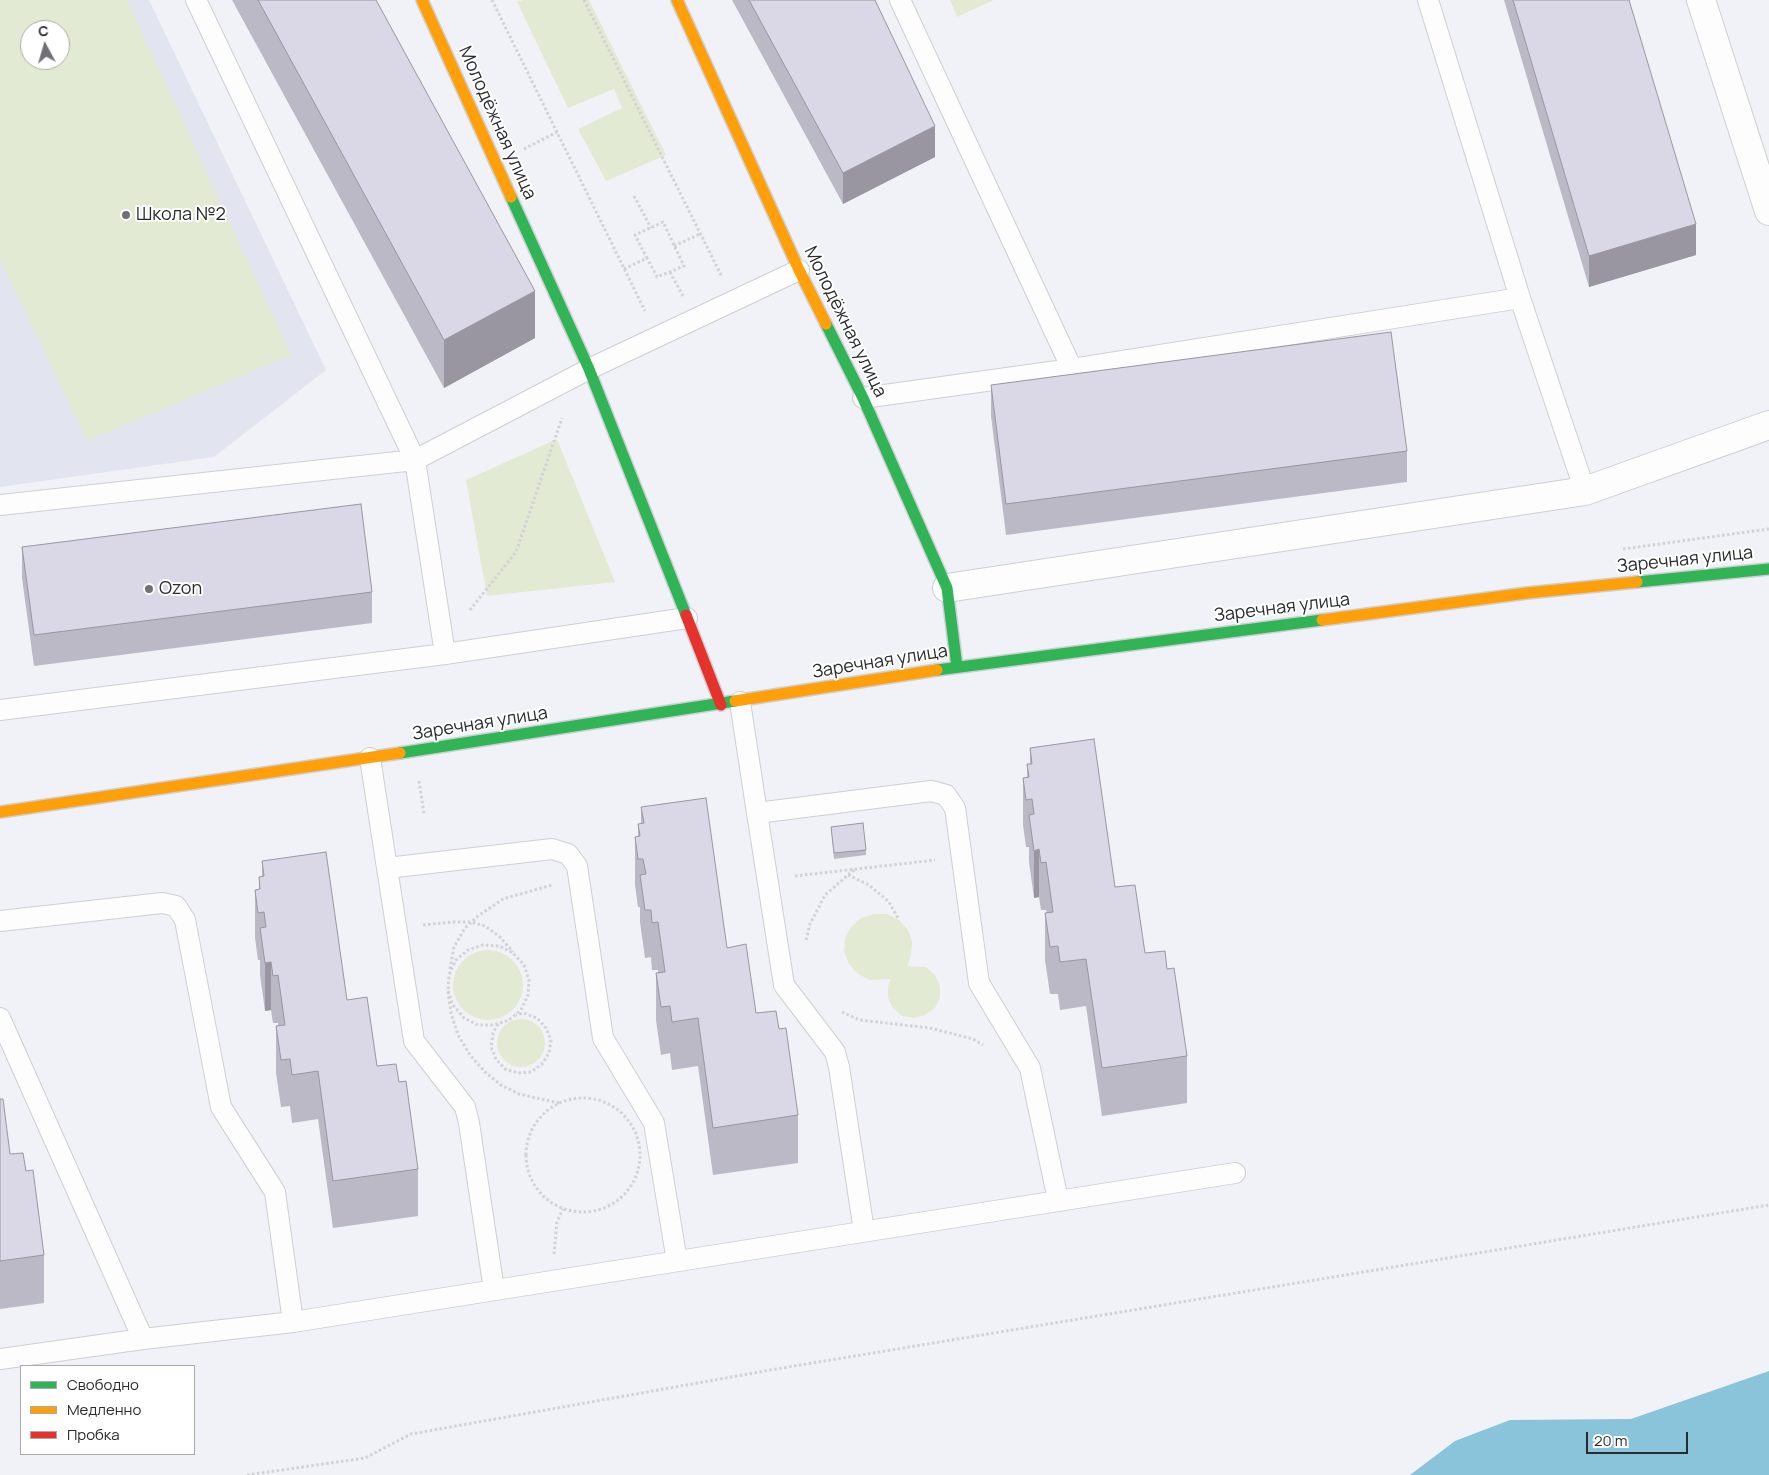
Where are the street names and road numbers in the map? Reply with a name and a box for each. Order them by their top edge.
street label: Молодёжная улица [454,43,540,203]
street label: Молодёжная улица [799,243,891,401]
street label: Заречная улица [1616,542,1754,578]
street label: Заречная улица [1213,589,1351,627]
street label: Заречная улица [811,641,949,683]
street label: Заречная улица [411,703,549,745]

